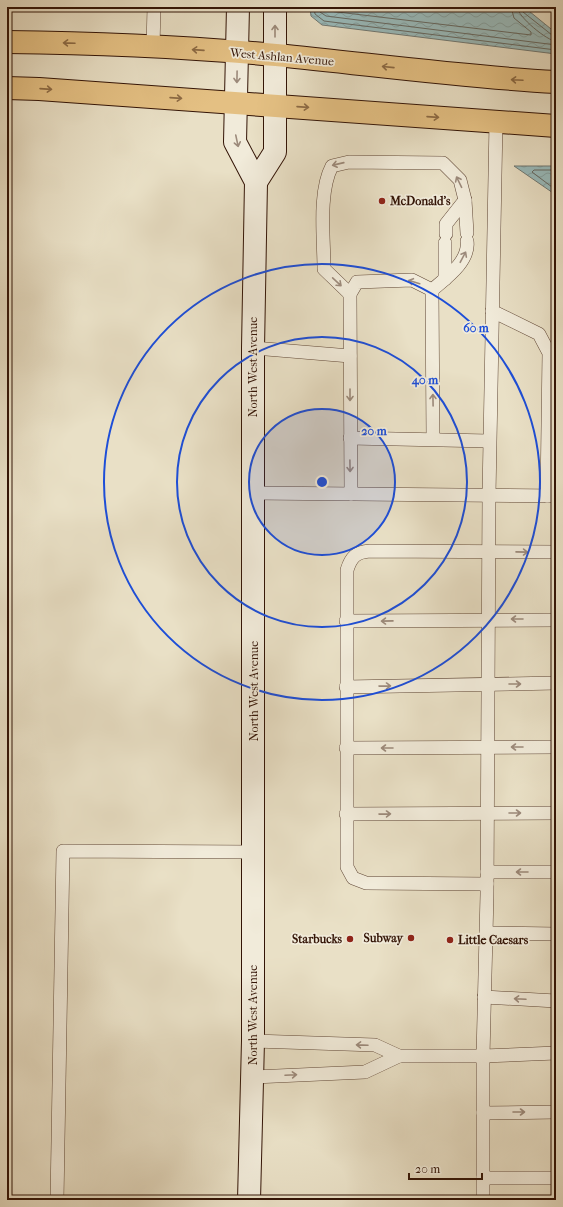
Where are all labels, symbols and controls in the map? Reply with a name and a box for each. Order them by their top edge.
one-way arrow [271,25,279,38]
one-way arrow [63,39,76,47]
street label: West Ashlan Avenue [228,45,335,69]
one-way arrow [192,46,205,53]
one-way arrow [382,63,395,71]
one-way arrow [233,70,241,83]
one-way arrow [511,76,524,84]
one-way arrow [39,86,52,93]
one-way arrow [169,95,182,102]
one-way arrow [296,104,309,111]
one-way arrow [426,113,439,120]
one-way arrow [233,134,241,147]
one-way arrow [332,161,345,169]
one-way arrow [455,176,462,188]
place label: McDonald's [389,194,451,208]
marker: McDonald's [377,196,387,206]
one-way arrow [460,251,467,263]
one-way arrow [332,277,342,286]
one-way arrow [408,278,421,285]
street label: North West Avenue [246,317,260,417]
text: 60 m [463,321,490,335]
text: 40 m [411,373,439,388]
one-way arrow [346,388,354,401]
one-way arrow [429,394,437,407]
text: 20 m [361,424,388,438]
one-way arrow [346,459,354,472]
centre of rings [315,475,329,489]
one-way arrow [515,548,528,556]
one-way arrow [511,616,524,623]
one-way arrow [381,617,394,625]
street label: North West Avenue [247,641,261,741]
one-way arrow [508,680,521,687]
one-way arrow [378,682,391,690]
one-way arrow [511,743,524,751]
one-way arrow [381,744,394,752]
one-way arrow [508,809,521,817]
one-way arrow [378,810,391,818]
one-way arrow [516,868,529,876]
place label: Subway [364,931,404,946]
place label: Starbucks [292,932,343,946]
marker: Subway [406,933,416,943]
place label: Little Caesars [458,933,529,947]
marker: Starbucks [345,934,355,944]
marker: Little Caesars [445,935,455,945]
street label: North West Avenue [246,965,260,1065]
one-way arrow [514,996,527,1003]
one-way arrow [356,1041,369,1048]
one-way arrow [284,1072,297,1079]
one-way arrow [512,1108,525,1116]
scale bar [409,1155,482,1181]
text: 20 m [415,1162,440,1176]

